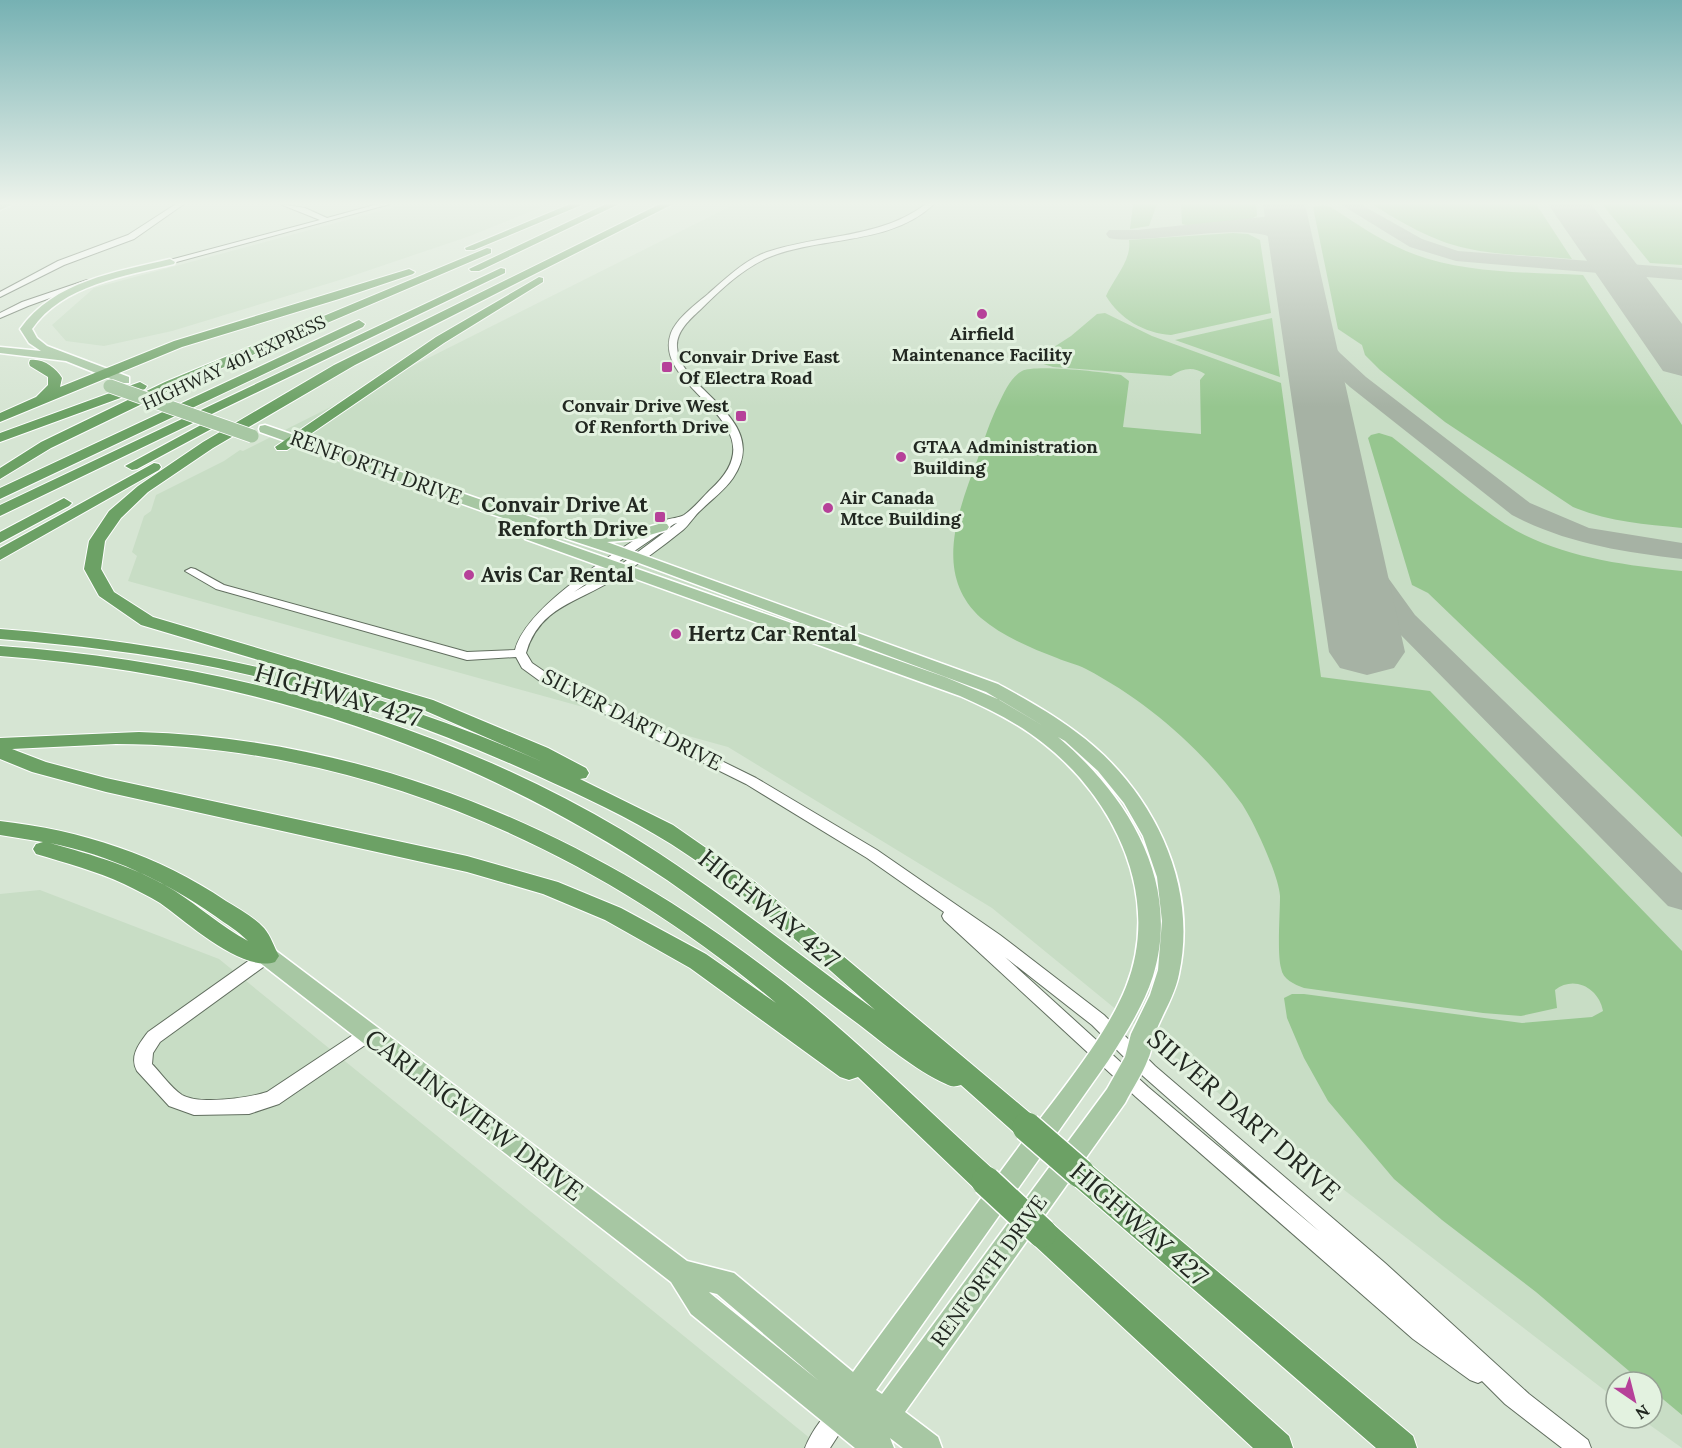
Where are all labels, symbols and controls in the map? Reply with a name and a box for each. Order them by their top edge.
marker: Airfield Maintenance Facility [975,307,989,321]
street label: HIGHWAY 401 EXPRESS [138,310,329,415]
place label: Airfield Maintenance Facility [892,322,1072,366]
place label: Convair Drive East Of Electra Road [679,345,840,389]
marker: Convair Drive East Of Electra Road [660,360,674,374]
place label: Convair Drive West Of Renforth Drive [562,394,730,438]
marker: Convair Drive West Of Renforth Drive [734,409,748,423]
street label: RENFORTH DRIVE [286,424,466,511]
place label: GTAA Administration Building [913,435,1098,479]
marker: GTAA Administration Building [894,450,908,464]
place label: Air Canada Mtce Building [840,486,962,530]
place label: Convair Drive At Renforth Drive [481,491,648,542]
marker: Air Canada Mtce Building [821,501,835,515]
marker: Convair Drive At Renforth Drive [653,510,667,524]
place label: Avis Car Rental [481,561,634,588]
marker: Avis Car Rental [462,568,476,582]
place label: Hertz Car Rental [688,620,857,647]
marker: Hertz Car Rental [669,627,683,641]
street label: HIGHWAY 427 [251,655,426,734]
street label: SILVER DART DRIVE [538,663,727,777]
street label: HIGHWAY 427 [692,842,847,976]
street label: CARLINGVIEW DRIVE [358,1022,590,1208]
street label: SILVER DART DRIVE [1141,1022,1348,1208]
street label: HIGHWAY 427 [1063,1155,1215,1293]
street label: RENFORTH DRIVE [924,1190,1053,1352]
north arrow [1604,1370,1664,1430]
text: N [1632,1401,1653,1424]

